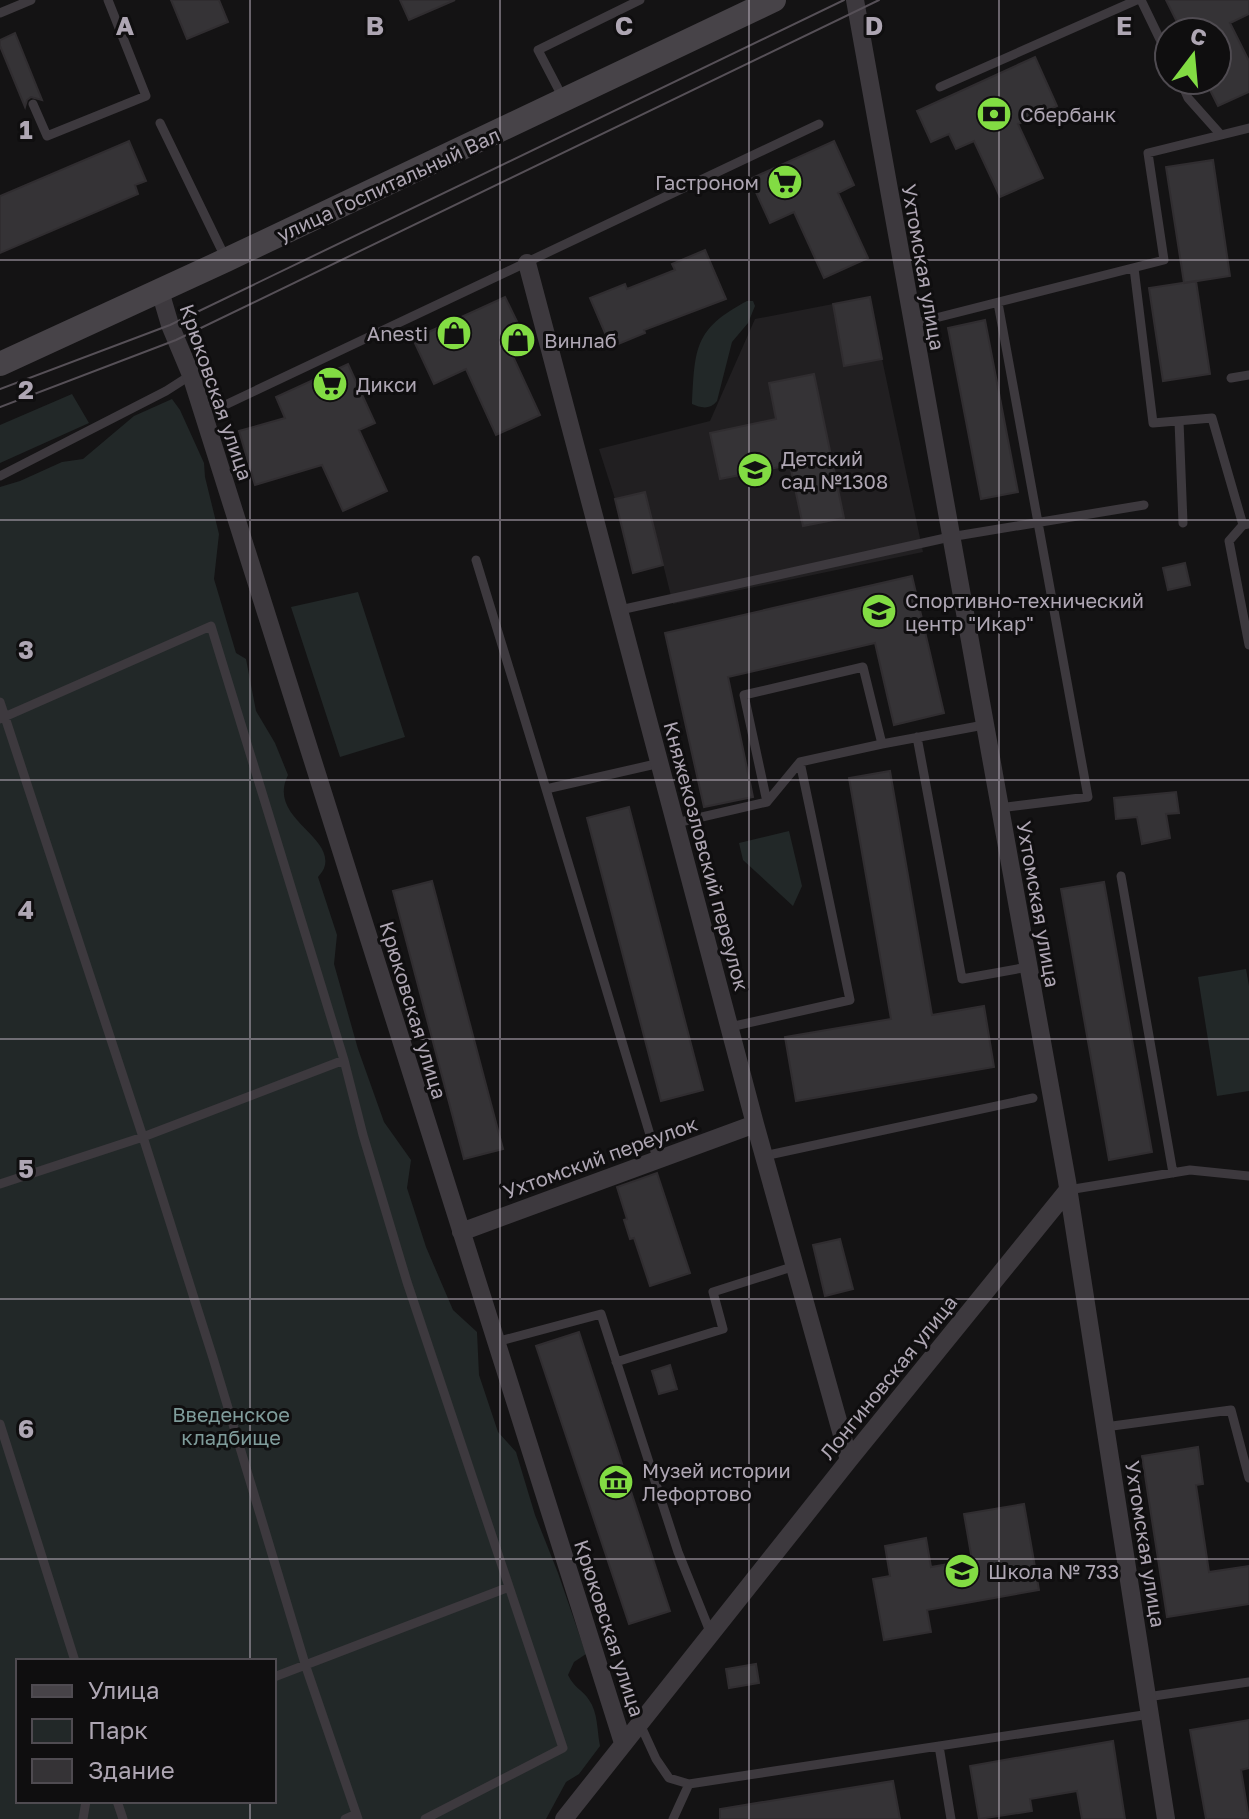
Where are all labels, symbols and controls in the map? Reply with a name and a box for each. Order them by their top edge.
text: A [116,10,135,41]
text: B [366,10,384,41]
text: C [615,10,633,41]
text: D [865,10,883,41]
text: E [1116,10,1132,41]
north arrow [1153,16,1233,96]
text: С [1187,21,1210,51]
bank icon: Сбербанк [975,95,1013,133]
place label: Сбербанк [1020,102,1116,126]
text: 1 [19,114,33,145]
street label: улица Госпитальный Вал [273,122,503,246]
supermarket icon: Гастроном [766,163,804,201]
place label: Гастроном [655,170,759,194]
street label: Ухтомская улица [898,182,950,352]
street label: Крюковская улица [176,301,258,483]
shop icon: Anesti [435,314,473,352]
place label: Anesti [367,321,428,345]
shop icon: Винлаб [499,321,537,359]
place label: Винлаб [544,328,617,352]
supermarket icon: Дикси [311,365,349,403]
place label: Дикси [356,372,417,396]
text: 2 [18,374,34,405]
place label: Детский сад №1308 [781,446,888,493]
school or university icon: Детский сад №1308 [736,451,774,489]
place label: Спортивно-технический центр "Икар" [905,588,1144,635]
school or university icon: Спортивно-технический центр "Икар" [860,592,898,630]
text: 3 [18,634,34,665]
street label: Княжекозловский переулок [659,718,755,994]
street label: Ухтомская улица [1013,819,1065,989]
text: 4 [18,894,34,925]
street label: Крюковская улица [376,918,452,1102]
street label: Ухтомский переулок [500,1111,700,1203]
text: 5 [18,1153,34,1184]
street label: Лонгиновская улица [815,1290,961,1464]
park label: Введенское кладбище [172,1402,290,1449]
text: 6 [18,1413,34,1444]
place label: Музей истории Лефортово [642,1458,791,1505]
street label: Ухтомская улица [1121,1459,1171,1629]
museum icon: Музей истории Лефортово [597,1463,635,1501]
street label: Крюковская улица [570,1536,650,1720]
school or university icon: Школа № 733 [943,1552,981,1590]
place label: Школа № 733 [988,1559,1119,1583]
legend [16,1659,276,1803]
text: Улица [88,1675,160,1704]
text: Парк [88,1715,148,1744]
text: Здание [88,1755,175,1784]

